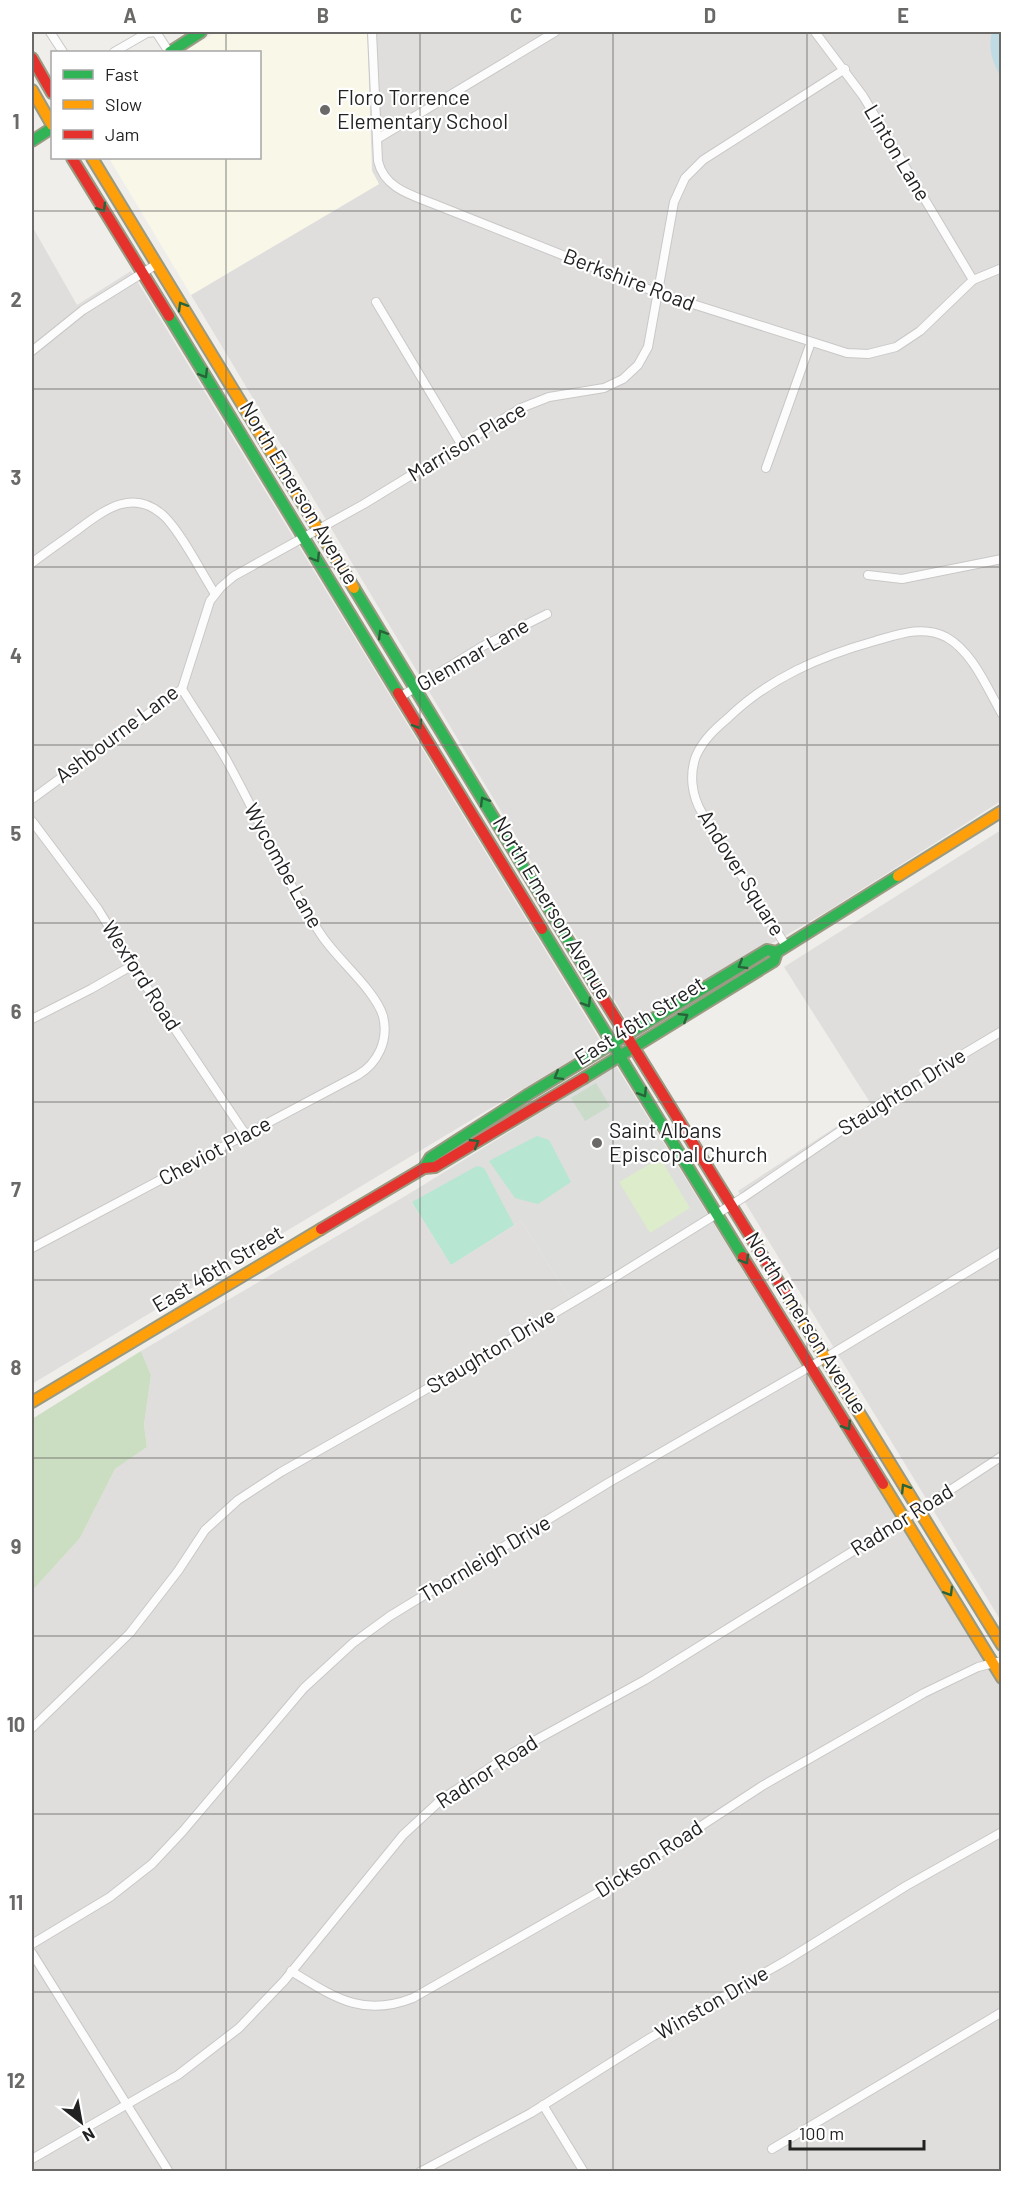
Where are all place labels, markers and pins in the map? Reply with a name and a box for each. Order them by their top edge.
place label: Floro Torrence Elementary School [337,84,508,133]
marker: Floro Torrence Elementary School [318,103,332,117]
place label: Saint Albans Episcopal Church [609,1117,768,1166]
marker: Saint Albans Episcopal Church [590,1136,604,1150]

